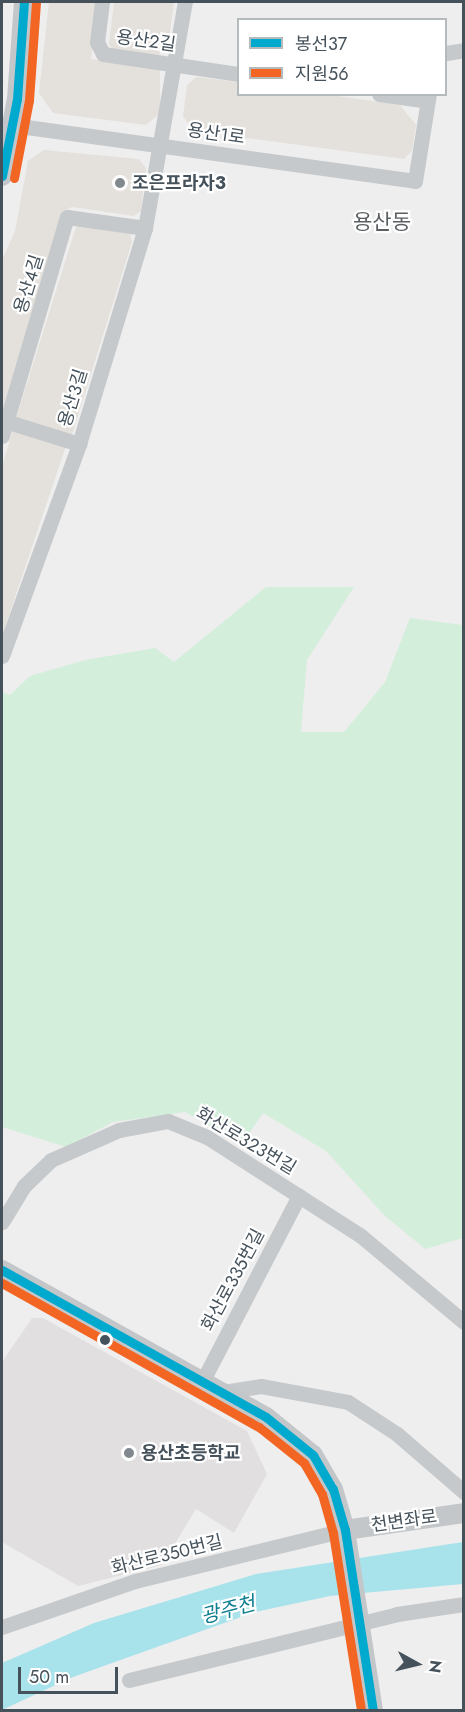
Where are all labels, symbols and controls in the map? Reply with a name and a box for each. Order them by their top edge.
legend [237,18,447,96]
street label: 용산2길 [115,26,177,56]
text: 봉선37 [295,31,347,57]
text: 지원56 [295,61,349,87]
street label: 용산1로 [186,119,246,149]
place label: 조은프라자3 [132,172,226,194]
marker: 조은프라자3 [113,176,127,190]
district label: 용산동 [353,209,411,235]
street label: 용산4길 [10,252,48,316]
street label: 용산3길 [54,366,92,430]
street label: 화산로323번길 [192,1103,300,1179]
street label: 화산로335번길 [197,1225,269,1335]
unlabelled marker [99,1334,111,1346]
place label: 용산초등학교 [141,1442,240,1464]
marker: 용산초등학교 [122,1446,136,1460]
street label: 천변좌로 [370,1506,438,1536]
street label: 화산로350번길 [109,1531,225,1579]
water label: 광주천 [198,1591,258,1629]
north arrow [387,1634,447,1694]
scale bar [21,1655,122,1693]
text: N [423,1659,448,1674]
text: 50 m [29,1664,69,1690]

